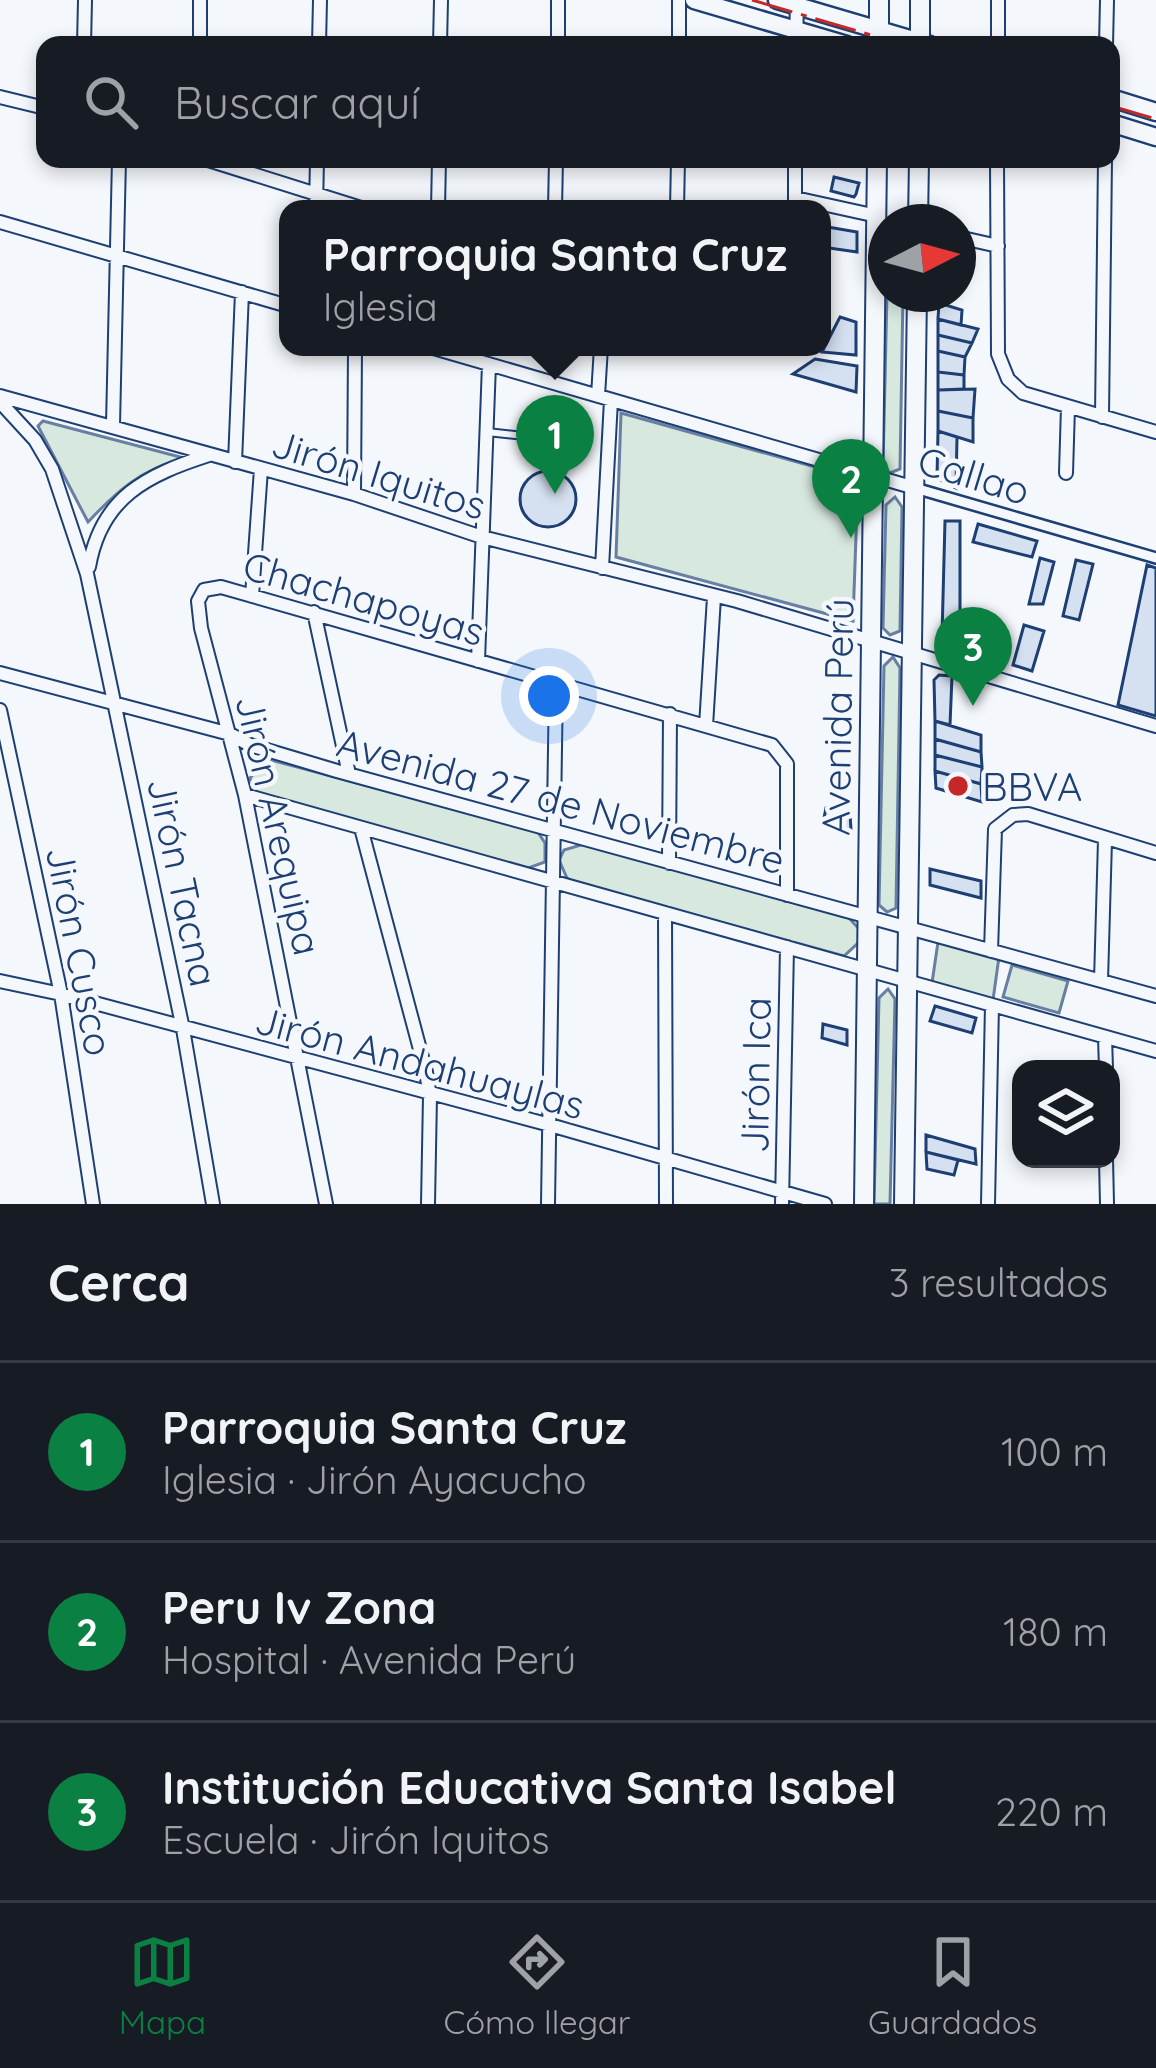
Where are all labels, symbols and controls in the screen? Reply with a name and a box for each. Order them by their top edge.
search box [36,36,1120,168]
icon: search [78,69,144,135]
text: Buscar aquí [174,74,420,130]
popup [279,200,831,356]
north arrow [868,204,976,312]
text: Parroquia Santa Cruz [323,226,787,282]
text: Iglesia [323,282,438,331]
pin: 1 [516,395,594,494]
street label: Jirón Iquitos [266,418,492,530]
street label: Callao [912,435,1036,515]
pin: 2 [812,439,890,538]
street label: Chachapoyas [238,540,490,656]
street label: Avenida Perú [810,598,864,836]
pin: 3 [934,607,1012,706]
your location [519,666,579,726]
street label: Jirón Arequipa [225,690,333,960]
street label: Avenida 27 de Noviembre [332,718,790,884]
place label: BBVA [982,762,1082,811]
street label: Jirón Tacna [137,773,229,991]
marker: BBVA [945,773,971,799]
street label: Jirón Cusco [36,842,124,1060]
street label: Jirón Andahuaylas [250,995,590,1129]
street label: Jirón Ica [729,997,781,1153]
map controls [1012,1060,1120,1168]
button: layers [1012,1060,1120,1168]
text: Cerca [48,1250,190,1314]
text: 3 resultados [889,1258,1108,1307]
text: Parroquia Santa Cruz [162,1399,627,1455]
text: 1 [79,1427,95,1476]
text: 100 m [1001,1427,1108,1476]
text: Iglesia · Jirón Ayacucho [162,1455,587,1504]
text: Peru Iv Zona [162,1579,436,1635]
text: 2 [76,1607,98,1656]
text: 180 m [1003,1607,1108,1656]
text: Hospital · Avenida Perú [162,1635,576,1684]
text: Institución Educativa Santa Isabel [162,1759,897,1815]
text: 3 [77,1787,97,1836]
text: 220 m [995,1787,1108,1836]
text: Escuela · Jirón Iquitos [162,1815,550,1864]
tab: Mapa [119,1929,206,2042]
tab: Cómo llegar [444,1929,631,2042]
tab: Guardados [868,1929,1037,2042]

